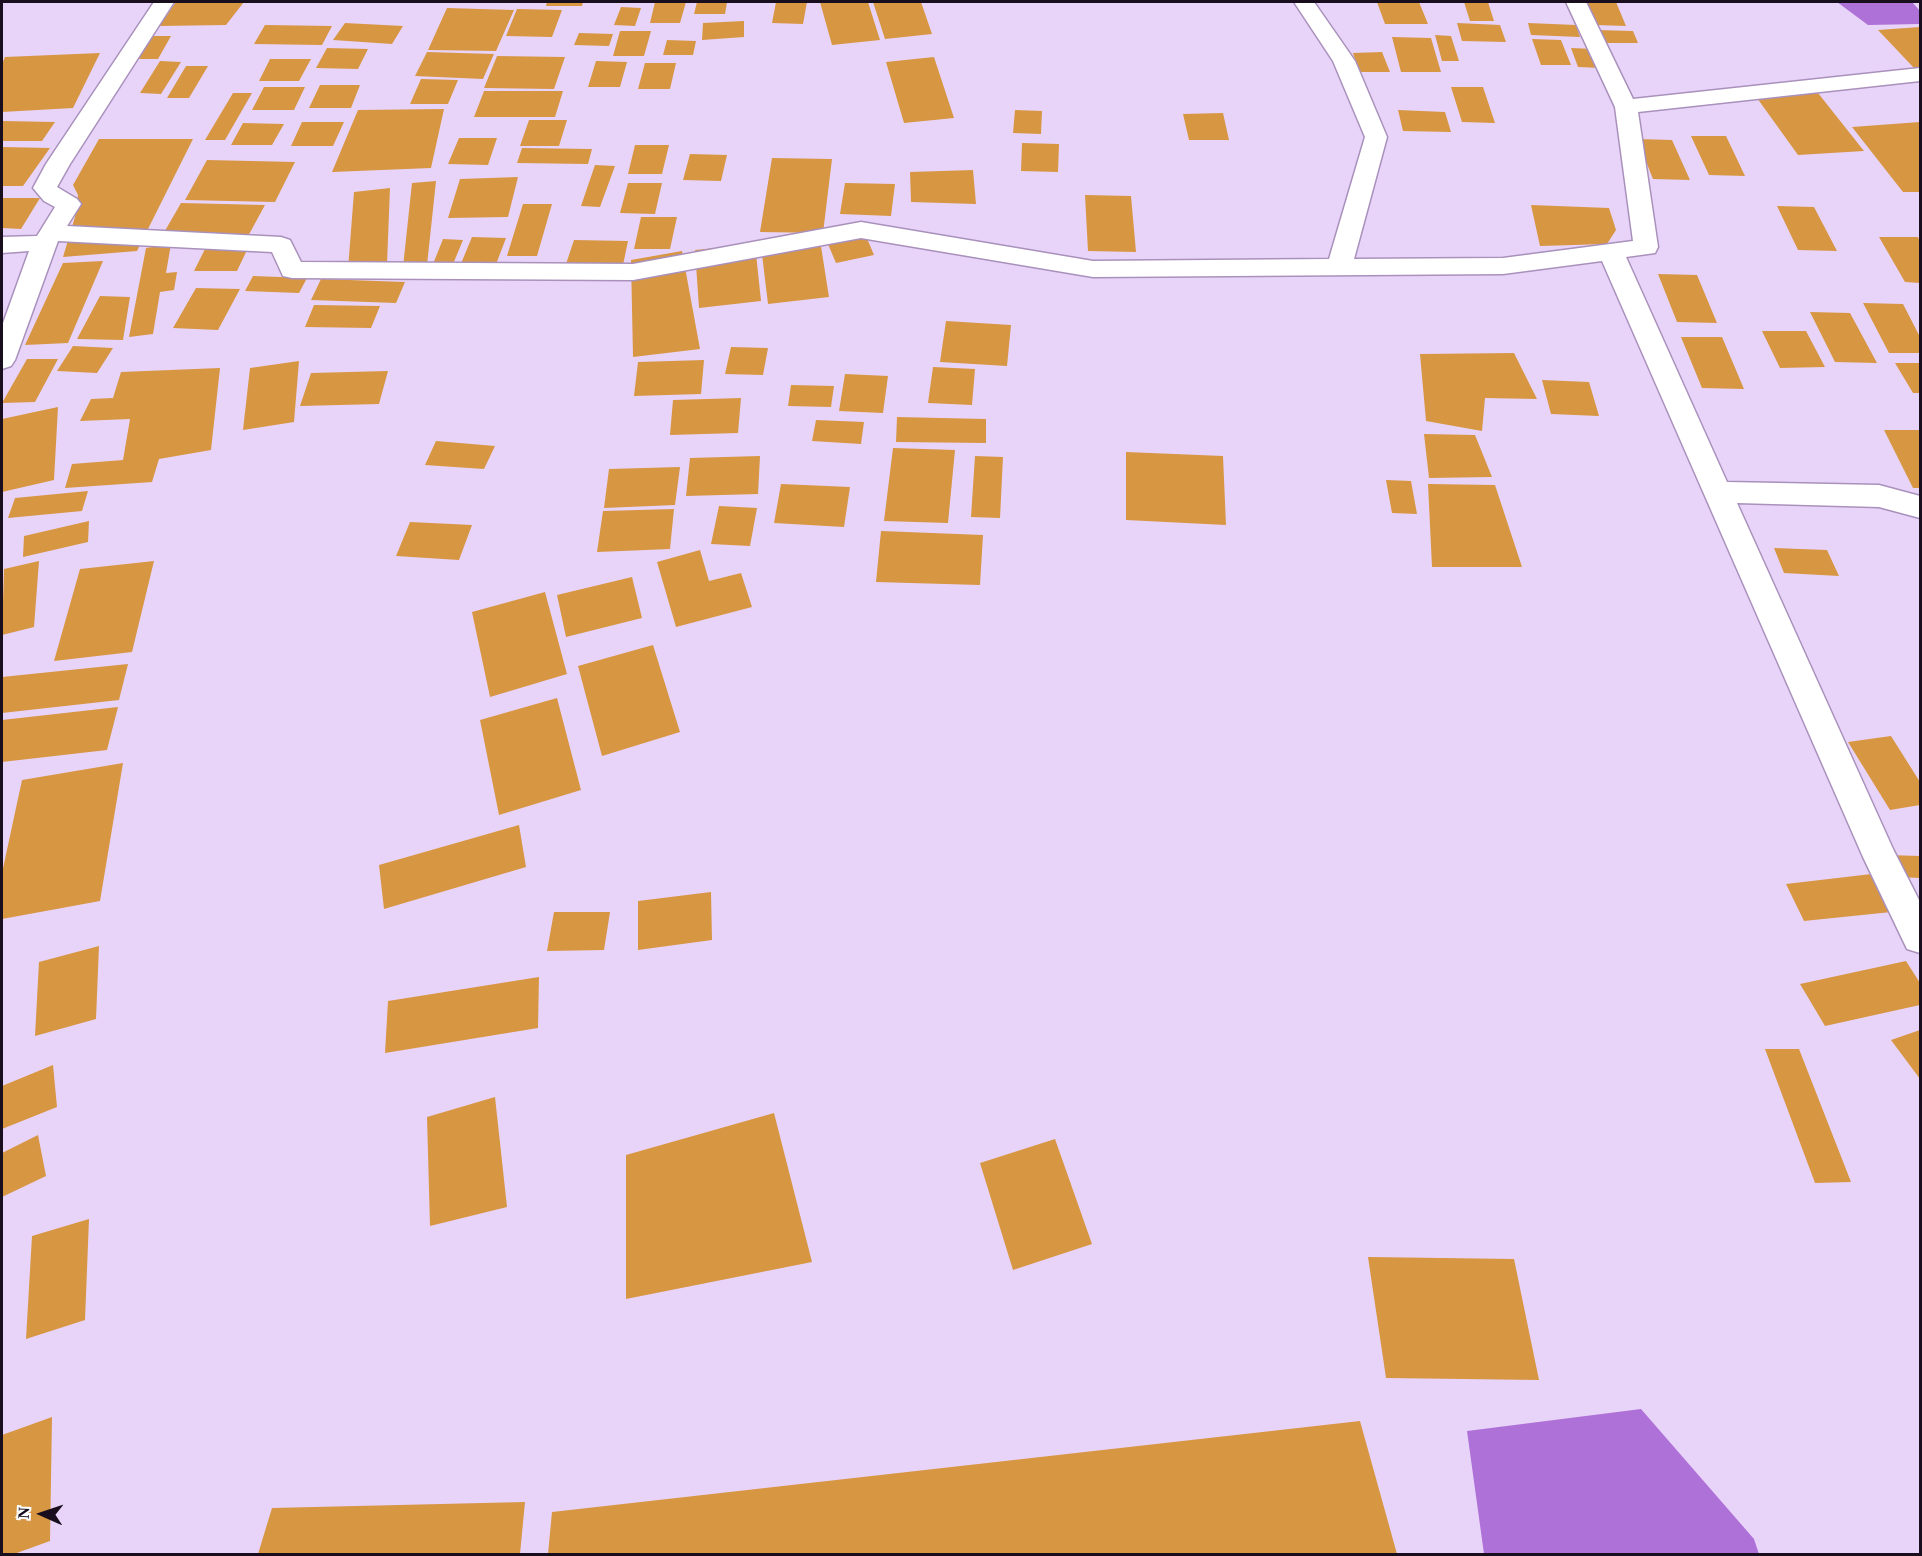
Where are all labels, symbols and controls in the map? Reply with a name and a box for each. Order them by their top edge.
north arrow [12,1484,72,1544]
text: N [15,1507,32,1519]

